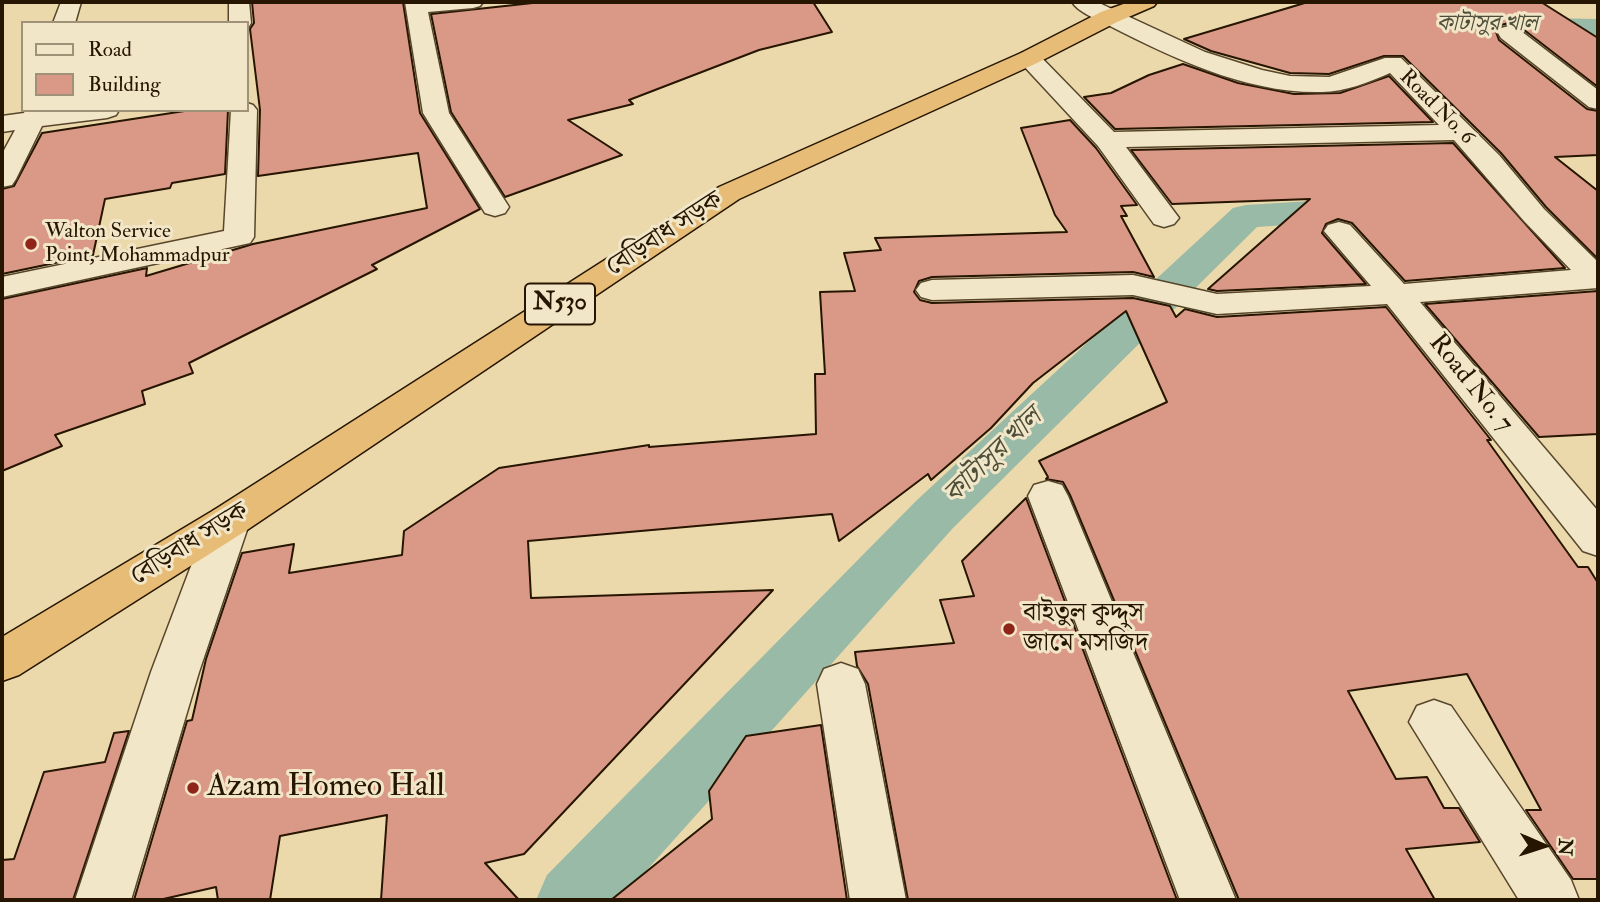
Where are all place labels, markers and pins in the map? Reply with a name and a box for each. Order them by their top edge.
place label: Walton Service Point, Mohammadpur [45,219,230,269]
marker: Walton Service Point, Mohammadpur [23,236,39,252]
place label: বাইতুল কুদ্দুস জামে মসজিদ [1023,598,1148,660]
marker: বাইতুল কুদ্দুস জামে মসজিদ [1001,621,1017,637]
place label: Azam Homeo Hall [207,769,445,807]
marker: Azam Homeo Hall [185,780,201,796]

